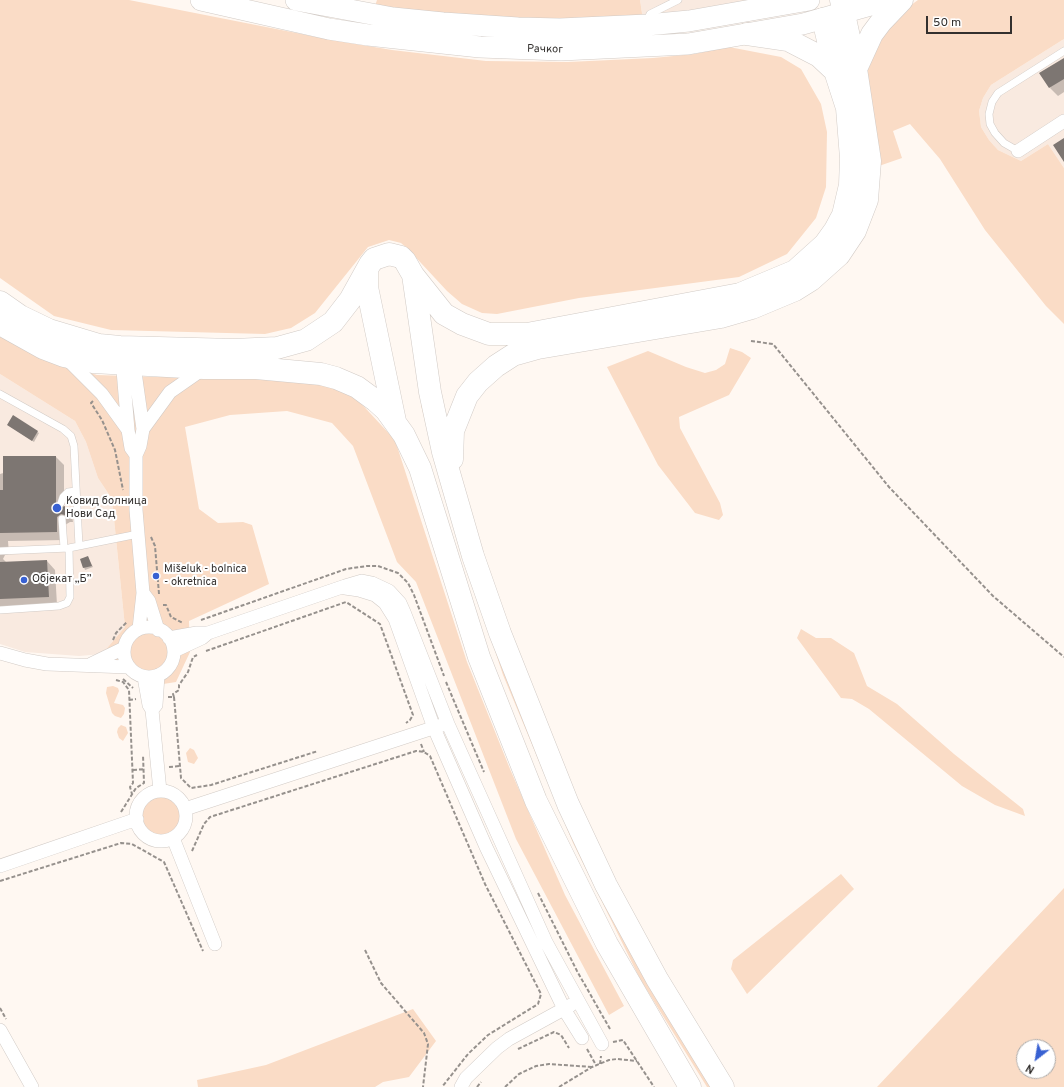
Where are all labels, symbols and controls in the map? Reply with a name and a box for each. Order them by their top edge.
scale bar [928,8,1014,34]
text: 50 m [933,15,961,31]
street label: Рачког [527,43,563,57]
place label: Ковид болница Нови Сад [66,495,147,521]
marker: Ковид болница Нови Сад [51,502,63,514]
place label: Mišeluk - bolnica - okretnica [164,563,247,589]
marker: Mišeluk - bolnica - okretnica [151,571,161,581]
place label: Објекат „Б” [32,573,91,587]
marker: Објекат „Б” [19,575,29,585]
north arrow [1016,1039,1056,1079]
text: N [1023,1060,1037,1076]

